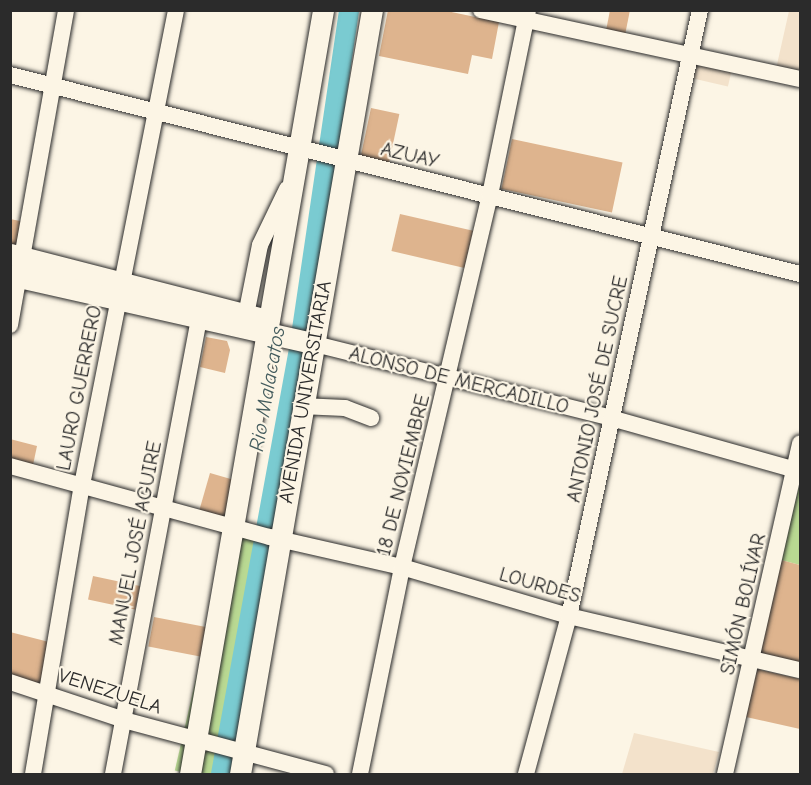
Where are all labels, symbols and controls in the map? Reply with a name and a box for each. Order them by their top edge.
street label: AZUAY [379,137,441,173]
street label: ANTONIO JOSÉ DE SUCRE [561,273,633,505]
street label: AVENIDA UNIVERSITARIA [274,279,336,505]
street label: LAURO GUERRERO [51,303,107,473]
water label: Rio Malacatos [244,325,290,453]
street label: ALONSO DE MERCADILLO [347,341,571,419]
street label: 18 DE NOVIEMBRE [371,392,435,558]
street label: MANUEL JOSÉ AGUIRE [103,439,167,647]
street label: SIMÓN BOLÍVAR [715,531,771,677]
street label: LOURDES [496,562,584,608]
street label: VENEZUELA [55,663,165,719]

